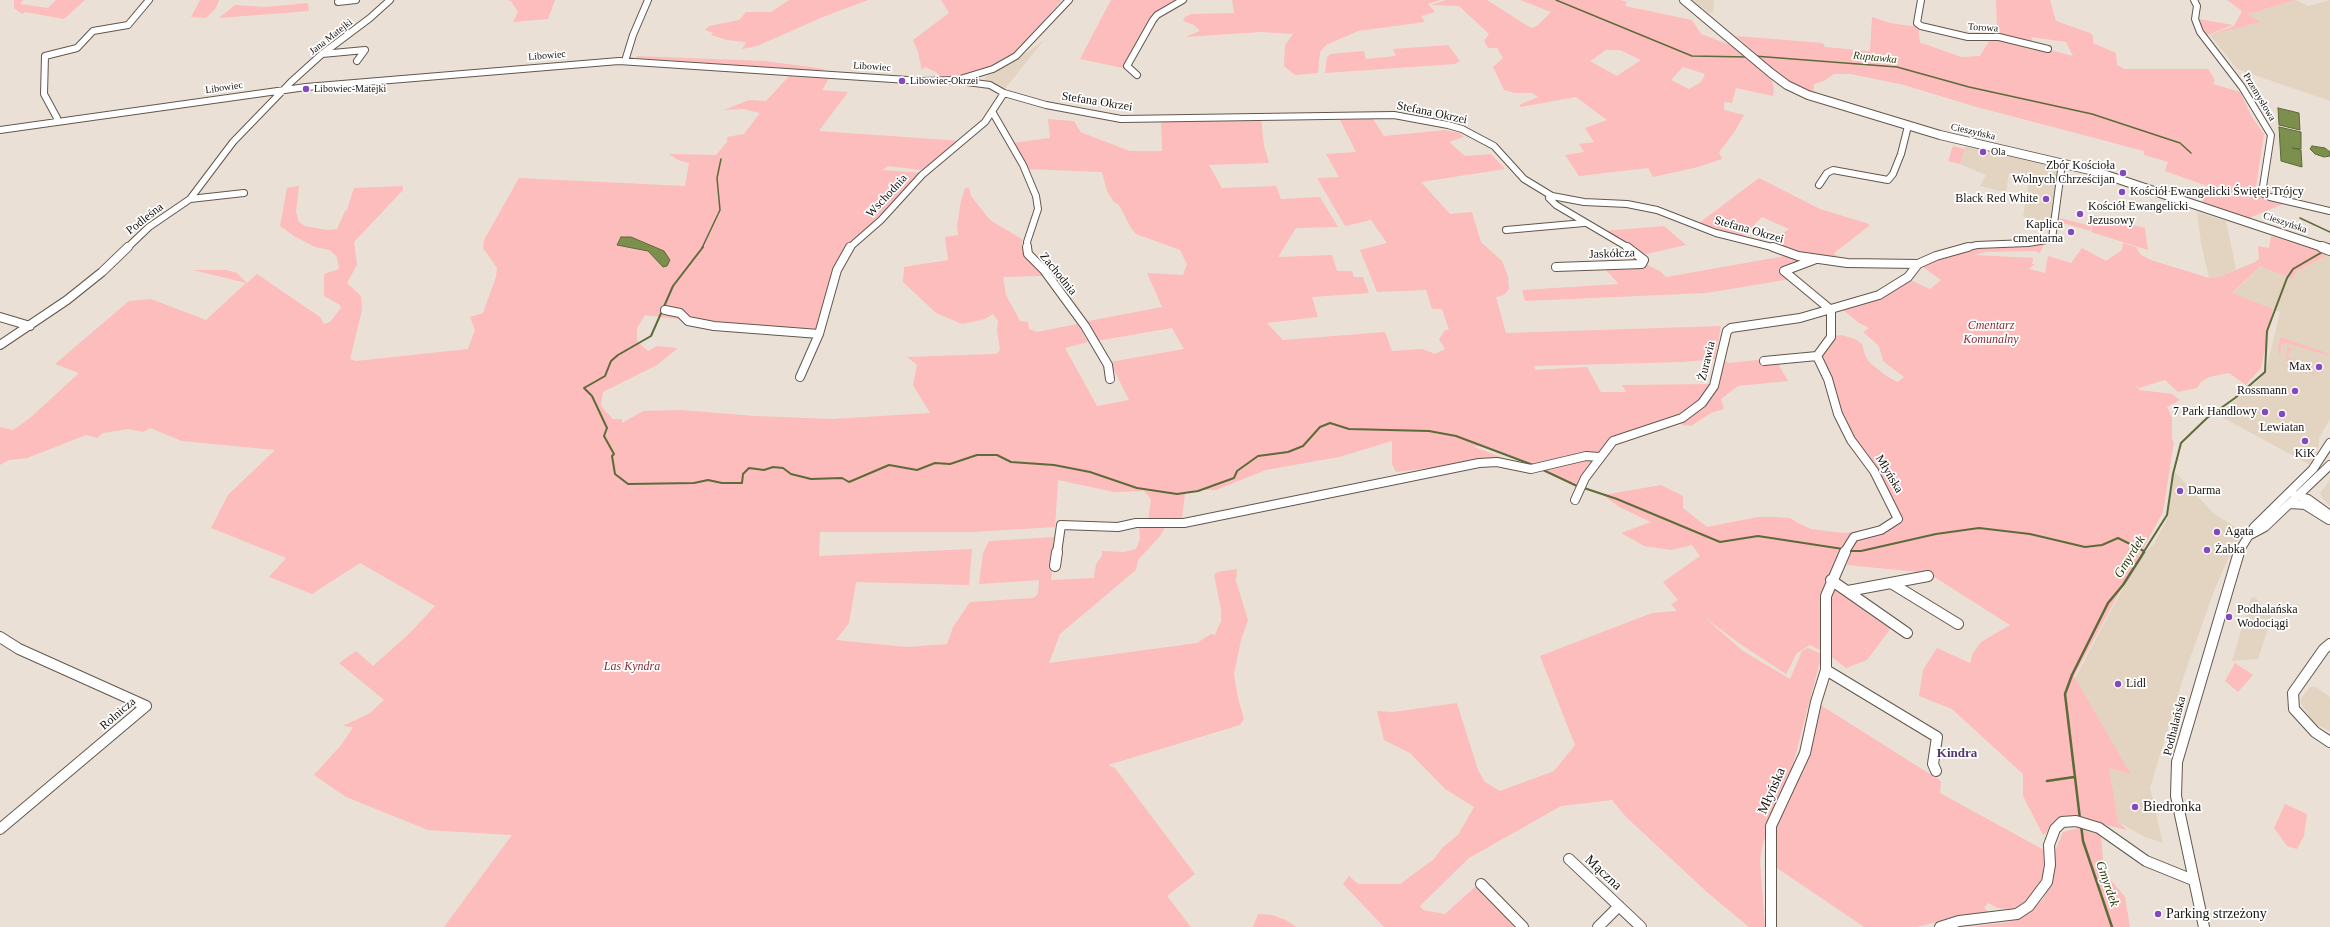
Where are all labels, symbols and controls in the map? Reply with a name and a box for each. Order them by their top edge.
street label: Jana Matejki [307,16,355,58]
street label: Torowa [1967,21,1999,35]
street label: Libowiec [528,48,566,64]
water label: Ruptawka [1852,49,1898,67]
street label: Libowiec [853,60,891,74]
street label: Przemysłowa [2240,71,2278,123]
place label: Libowiec-Okrzei [910,75,978,87]
marker: Libowiec-Okrzei [897,76,907,86]
street label: Libowiec [204,79,244,97]
place label: Libowiec-Matejki [314,83,386,95]
marker: Libowiec-Matejki [301,84,311,94]
street label: Stefana Okrzei [1060,89,1134,115]
street label: Stefana Okrzei [1395,99,1469,127]
street label: Cieszyńska [1949,121,1997,143]
place label: Ola [1991,146,2005,158]
marker: Ola [1978,147,1988,157]
place label: Zbór Kościoła Wolnych Chrześcijan [2012,159,2115,187]
marker: Zbór Kościoła Wolnych Chrześcijan [2118,168,2128,178]
street label: Wschodnia [863,171,911,221]
place label: Kościół Ewangelicki Świętej Trójcy [2130,185,2304,199]
marker: Kościół Ewangelicki Świętej Trójcy [2117,187,2127,197]
place label: Black Red White [1955,192,2038,206]
marker: Black Red White [2041,194,2051,204]
street label: Podleśna [123,200,167,238]
place label: Kościół Ewangelicki Jezusowy [2088,200,2188,228]
marker: Kościół Ewangelicki Jezusowy [2075,209,2085,219]
street label: Cieszyńska [2262,210,2308,236]
street label: Stefana Okrzei [1713,213,1785,247]
place label: Kaplica cmentarna [2013,218,2063,246]
marker: Kaplica cmentarna [2066,227,2076,237]
street label: Jaskółcza [1589,246,1635,262]
street label: Zachodnia [1036,250,1080,298]
park label: Cmentarz Komunalny [1963,319,2019,347]
street label: Żurawia [1695,340,1719,382]
place label: Max [2289,360,2311,374]
marker: Max [2314,362,2324,372]
place label: Rossmann [2237,384,2287,398]
marker: Rossmann [2290,386,2300,396]
place label: 7 Park Handlowy [2173,405,2257,419]
marker: 7 Park Handlowy [2260,407,2270,417]
marker: Lewiatan [2277,409,2287,419]
place label: Lewiatan [2260,421,2304,435]
marker: KiK [2300,436,2310,446]
place label: KiK [2295,447,2315,461]
street label: Młyńska [1872,452,1906,496]
place label: Darma [2188,484,2221,498]
marker: Darma [2175,486,2185,496]
place label: Agata [2225,525,2254,539]
marker: Agata [2212,527,2222,537]
water label: Gmyrdek [2111,533,2149,581]
place label: Żabka [2215,543,2245,557]
marker: Żabka [2202,545,2212,555]
place label: Podhalańska Wodociągi [2237,603,2298,631]
marker: Podhalańska Wodociągi [2224,612,2234,622]
park label: Las Kyndra [604,660,660,674]
place label: Lidl [2126,677,2146,691]
marker: Lidl [2113,679,2123,689]
street label: Rolnicza [97,695,139,733]
street label: Podhalańska [2161,695,2189,757]
district label: Kindra [1937,746,1977,762]
street label: Młyńska [1754,765,1790,817]
place label: Biedronka [2143,799,2201,815]
marker: Biedronka [2130,802,2140,812]
street label: Mączna [1581,852,1625,894]
water label: Gmyrdek [2092,859,2122,909]
place label: Parking strzeżony [2166,906,2267,922]
marker: Parking strzeżony [2153,909,2163,919]

